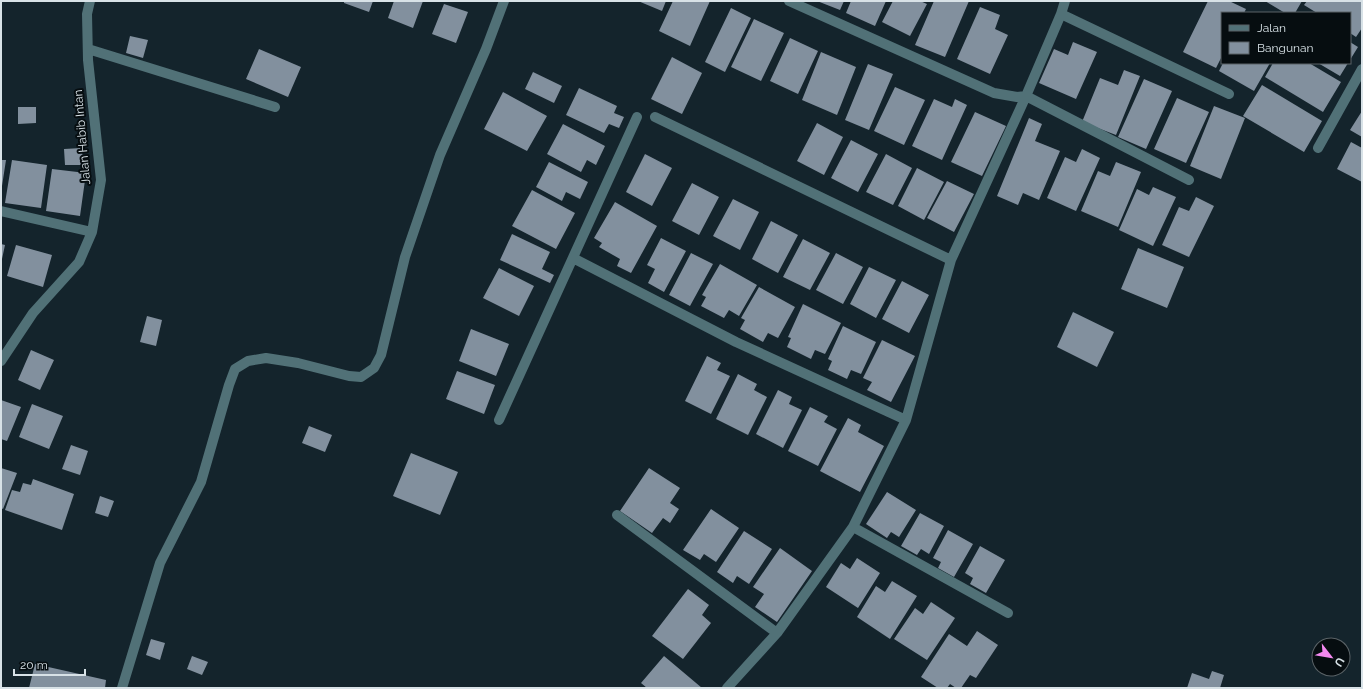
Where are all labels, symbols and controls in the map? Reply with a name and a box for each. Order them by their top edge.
legend [1221,12,1351,64]
text: Jalan [1257,21,1286,35]
text: Bangunan [1257,41,1314,55]
street label: Jalan Habib Intan [71,89,93,185]
north arrow [1311,637,1351,677]
scale bar [14,651,85,677]
text: U [1331,655,1347,669]
text: 20 m [20,658,48,672]

